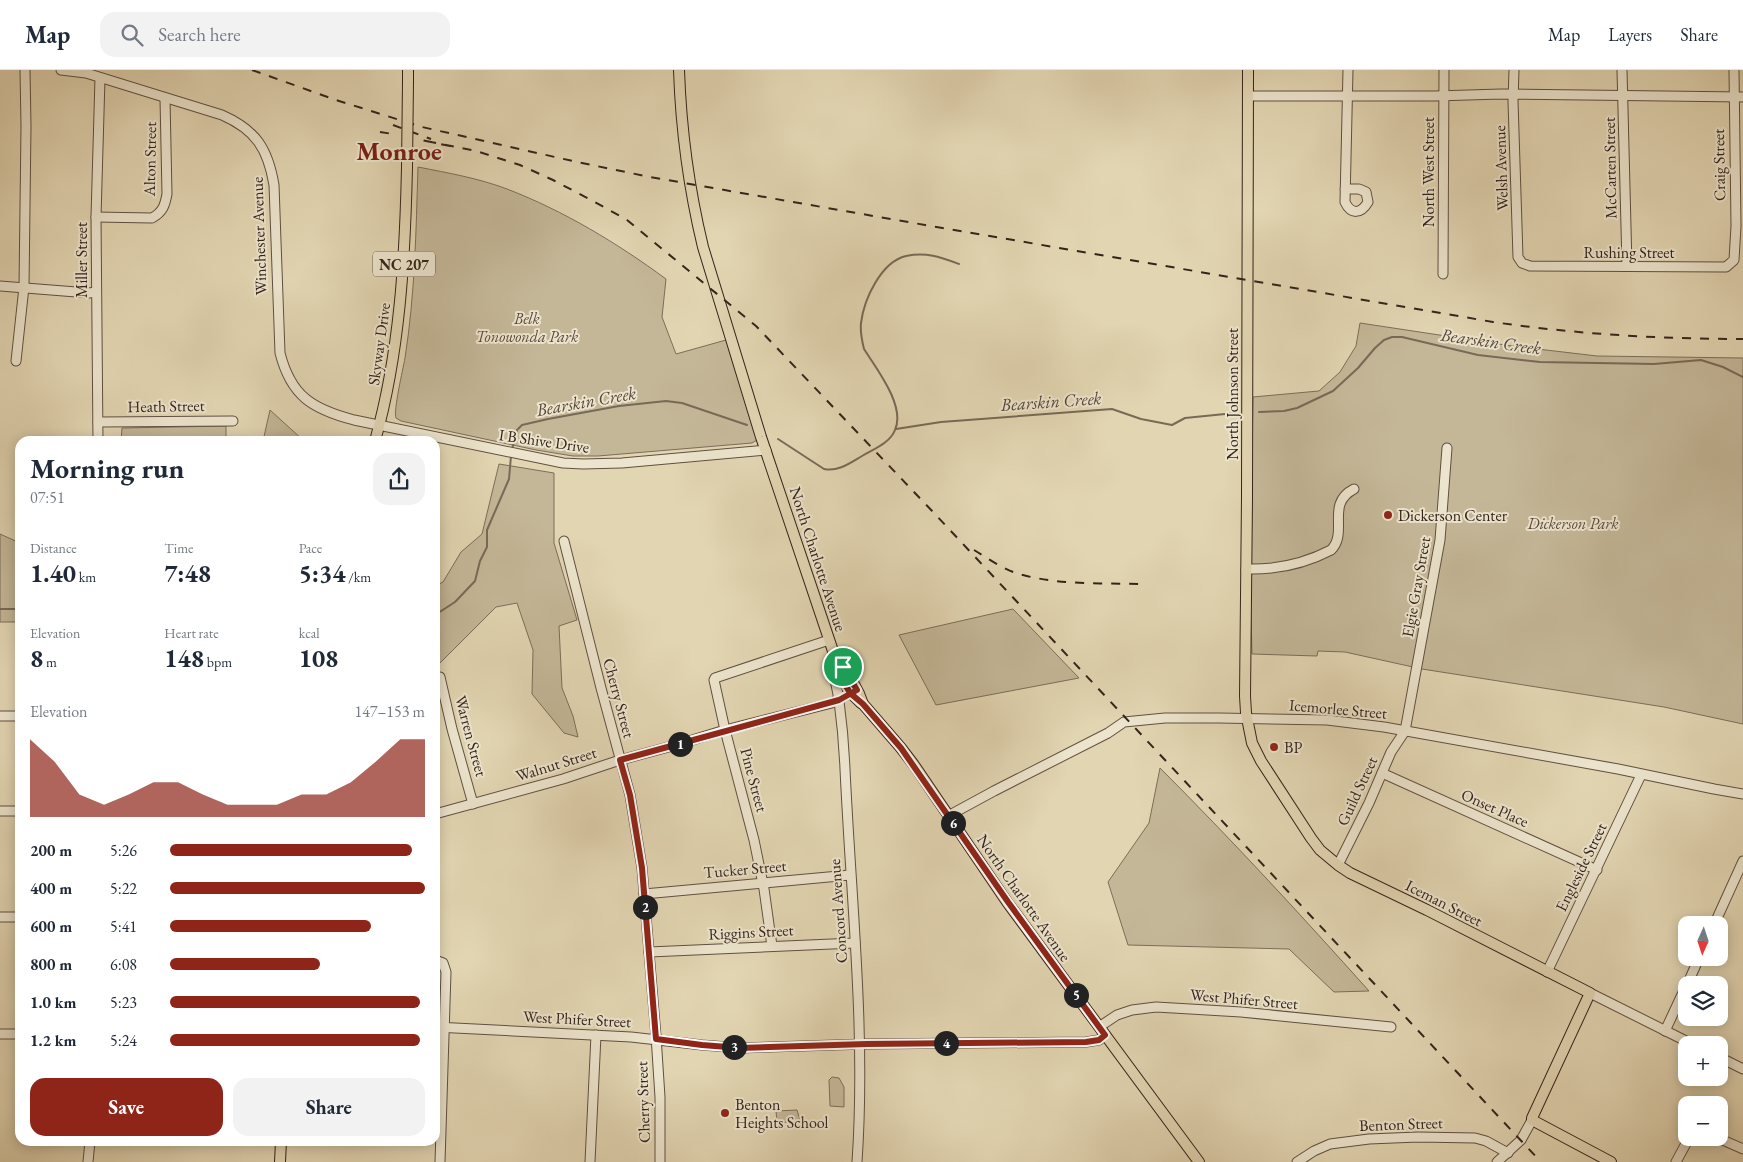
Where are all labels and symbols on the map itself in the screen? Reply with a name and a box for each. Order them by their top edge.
street label: North West Street [1418,117,1439,227]
street label: McCarten Street [1599,117,1621,219]
street label: Alton Street [139,121,161,198]
street label: Welsh Avenue [1489,125,1513,211]
street label: Craig Street [1708,129,1730,201]
district label: Monroe [356,134,442,168]
street label: Winchester Avenue [246,176,272,296]
street label: Miller Street [71,222,92,298]
street label: Rushing Street [1584,242,1674,263]
road number: NC 207 [373,252,435,276]
street label: Skyway Drive [363,301,395,387]
park label: Belk Tonowonda Park [476,308,579,347]
water label: Bearskin Creek [1438,322,1543,359]
street label: North Johnson Street [1222,328,1243,460]
water label: Bearskin Creek [533,381,638,421]
water label: Bearskin Creek [999,386,1102,416]
street label: Heath Street [127,395,205,417]
street label: I B Shive Drive [497,424,591,458]
street label: North Charlotte Avenue [785,484,851,634]
place label: Dickerson Center [1398,505,1508,526]
marker: Dickerson Center [1382,509,1394,521]
park label: Dickerson Park [1526,513,1619,534]
street label: Elgie Gray Street [1397,535,1435,639]
pin [822,646,864,688]
street label: Cherry Street [598,656,640,740]
street label: Warren Street [450,693,492,779]
street label: Icemorlee Street [1288,694,1388,724]
pin: 1 [668,732,692,756]
place label: BP [1284,737,1302,758]
marker: BP [1268,741,1280,753]
street label: Walnut Street [513,742,599,786]
street label: Pine Street [735,746,773,814]
street label: Guild Street [1332,753,1382,829]
street label: Onset Place [1458,784,1532,832]
pin: 6 [940,810,966,836]
street label: Engleside Street [1550,819,1612,915]
street label: North Charlotte Avenue [972,830,1076,966]
street label: Tucker Street [703,855,787,883]
street label: Concord Avenue [824,858,852,964]
street label: Iceman Street [1402,875,1486,931]
pin: 2 [632,894,658,920]
north arrow [1678,916,1728,966]
street label: Riggins Street [708,919,794,945]
pin: 5 [1064,982,1088,1008]
street label: West Phifer Street [1189,984,1299,1014]
street label: West Phifer Street [522,1006,632,1032]
pin: 4 [934,1030,958,1056]
pin: 3 [722,1034,746,1060]
street label: Cherry Street [631,1061,655,1143]
place label: Benton Heights School [735,1094,829,1133]
marker: Benton Heights School [719,1107,731,1119]
street label: Benton Street [1359,1112,1443,1136]

